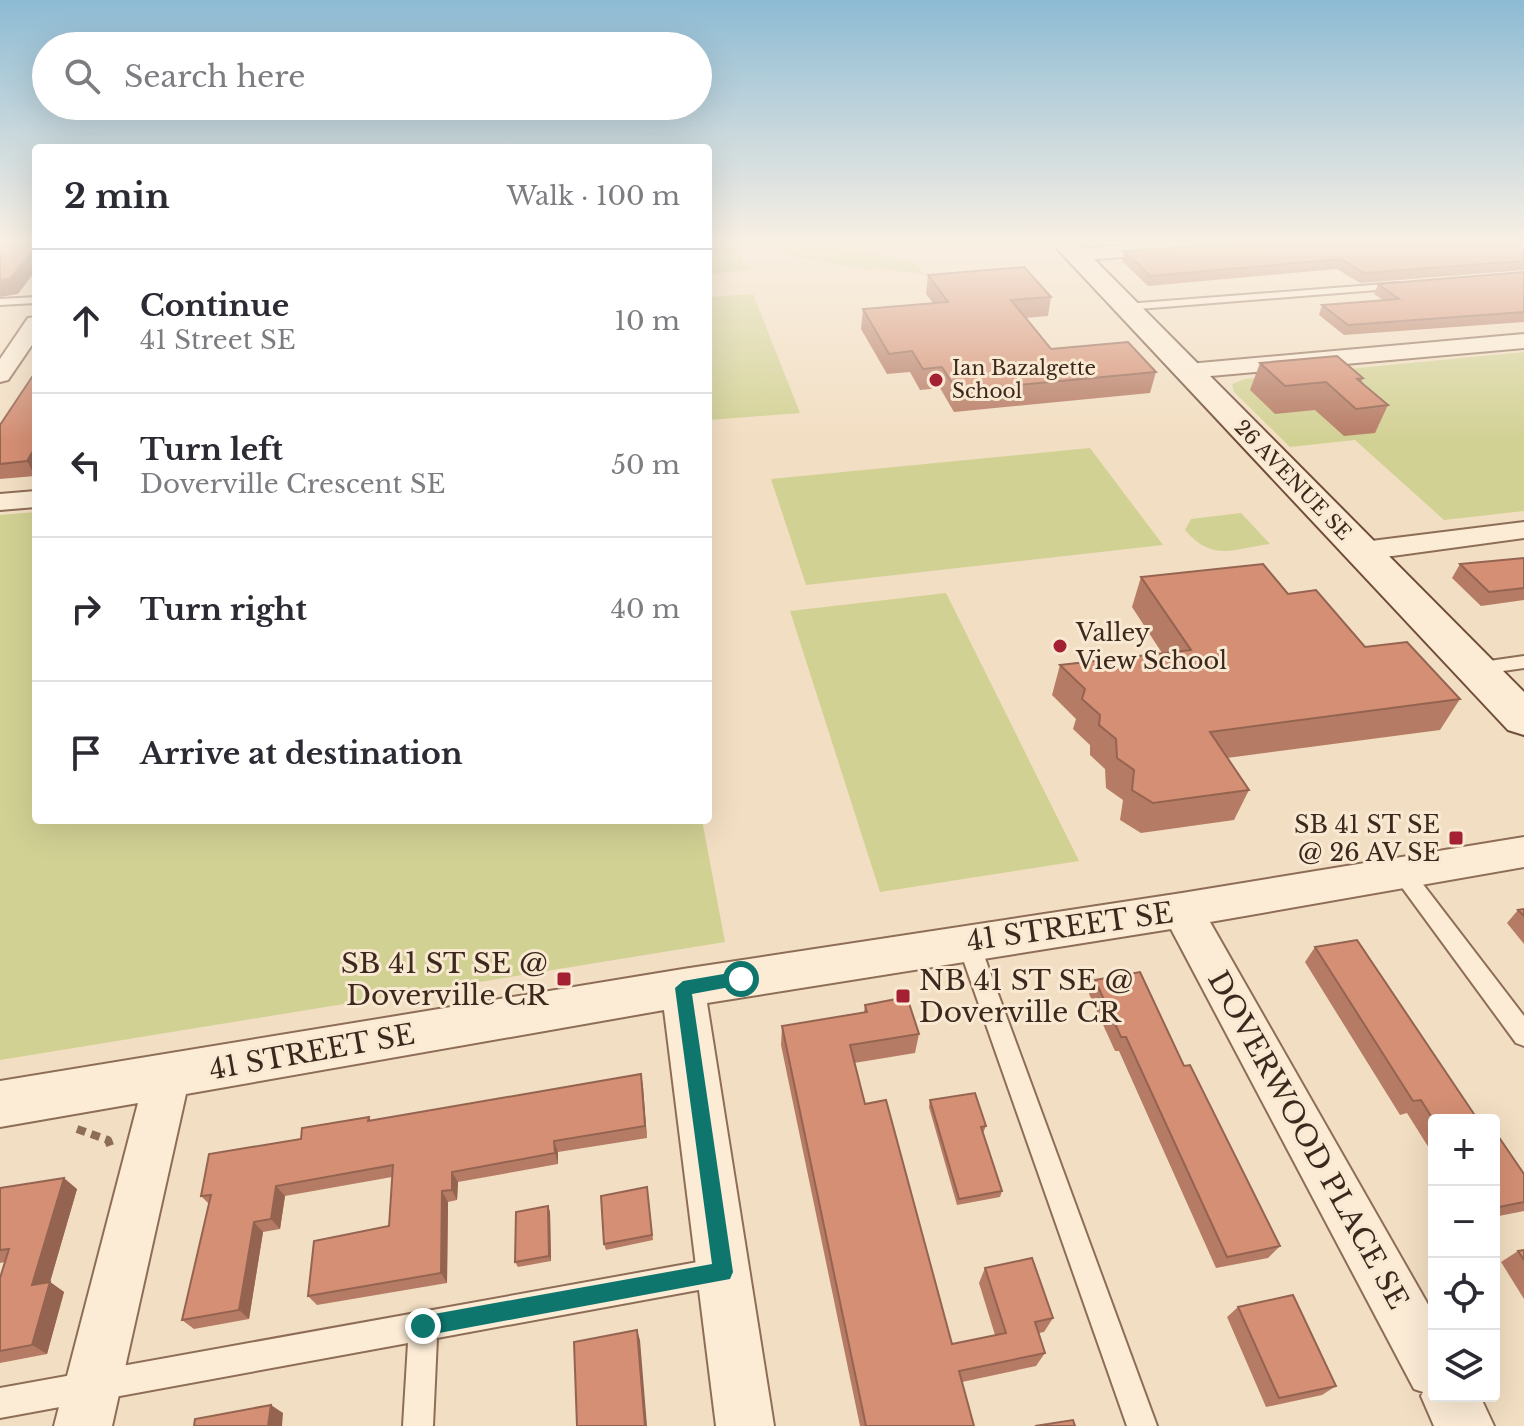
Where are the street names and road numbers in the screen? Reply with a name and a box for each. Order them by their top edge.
street label: 26 AVENUE SE [1230,415,1356,545]
street label: 41 STREET SE [965,895,1175,959]
street label: DOVERWOOD PLACE SE [1200,965,1416,1315]
street label: 41 STREET SE [207,1017,417,1087]

